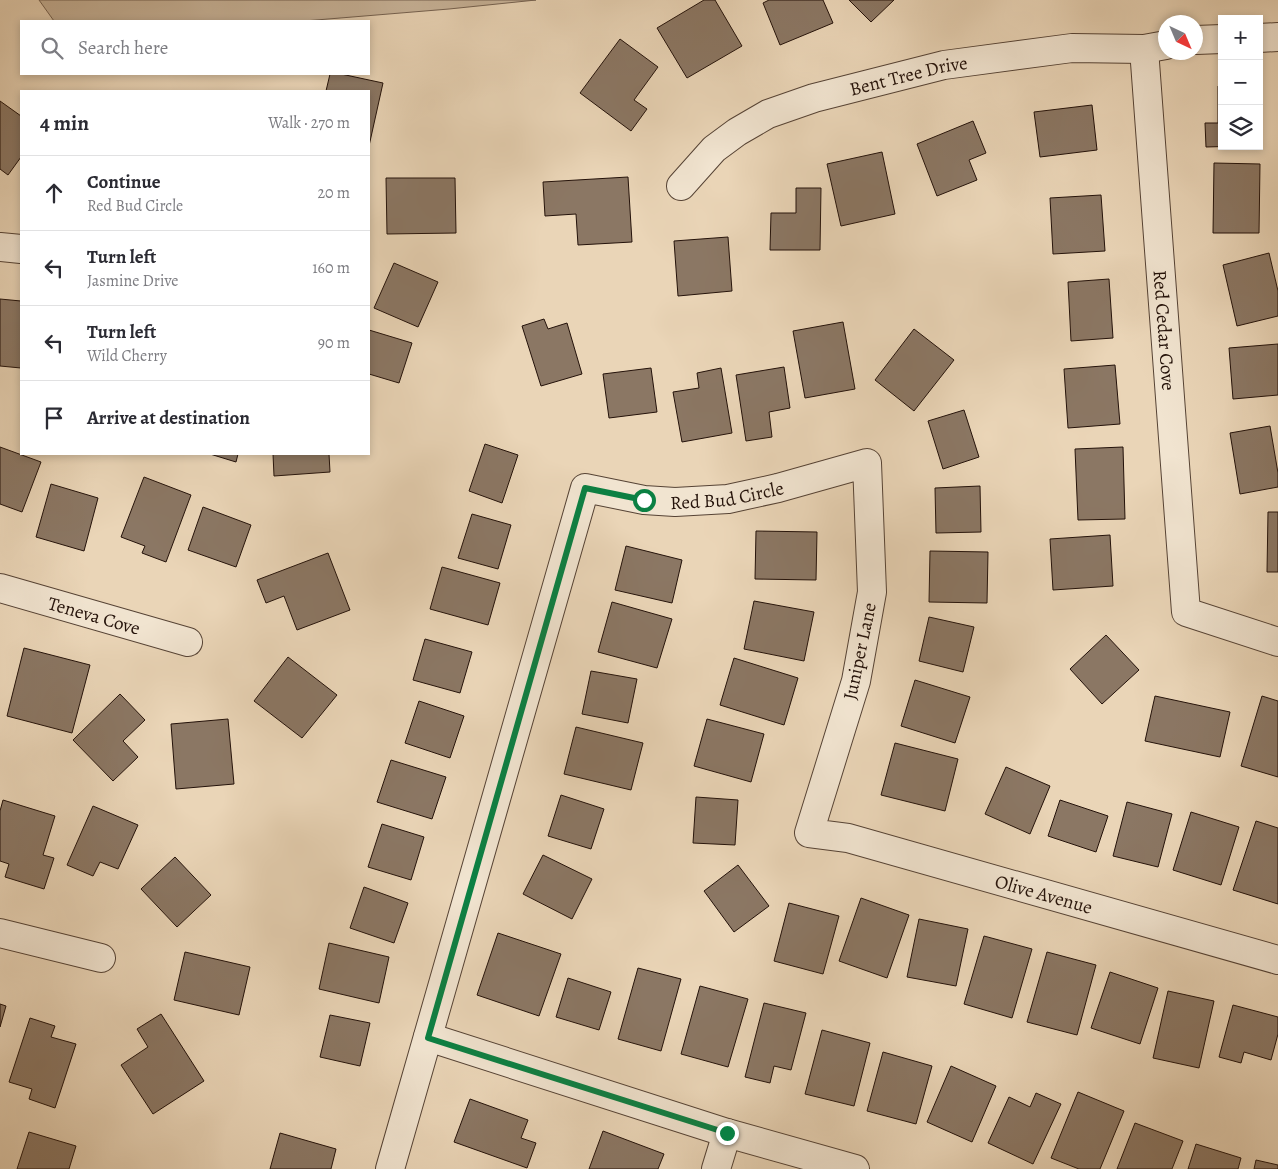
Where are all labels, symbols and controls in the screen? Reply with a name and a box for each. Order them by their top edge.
north arrow [1158,15,1203,60]
map controls [1218,15,1263,150]
button: + [1218,15,1263,60]
search box [20,20,370,75]
icon: search [38,34,66,62]
text: Search here [78,35,168,61]
street label: Bent Tree Drive [847,50,969,102]
button: − [1218,60,1263,105]
button: layers [1218,105,1263,150]
text: 4 min [40,109,89,137]
text: Walk · 270 m [268,112,350,134]
text: Continue [87,169,161,195]
icon: ahead [40,179,68,207]
text: 20 m [317,182,350,204]
text: Red Bud Circle [87,195,183,217]
text: Turn left [87,244,156,270]
icon: left [40,254,68,282]
text: 160 m [312,257,350,279]
street label: Red Cedar Cove [1147,269,1181,392]
text: Jasmine Drive [87,270,179,292]
text: Turn left [87,319,156,345]
icon: left [40,329,68,357]
text: 90 m [318,332,350,354]
text: Wild Cherry [87,345,167,367]
icon: arrive [40,404,68,432]
text: Arrive at destination [87,405,250,431]
street label: Red Bud Circle [670,475,787,516]
route start [633,489,656,512]
street label: Teneva Cove [45,590,143,642]
street label: Juniper Lane [837,600,883,702]
street label: Olive Avenue [992,868,1095,921]
route end [716,1122,739,1145]

